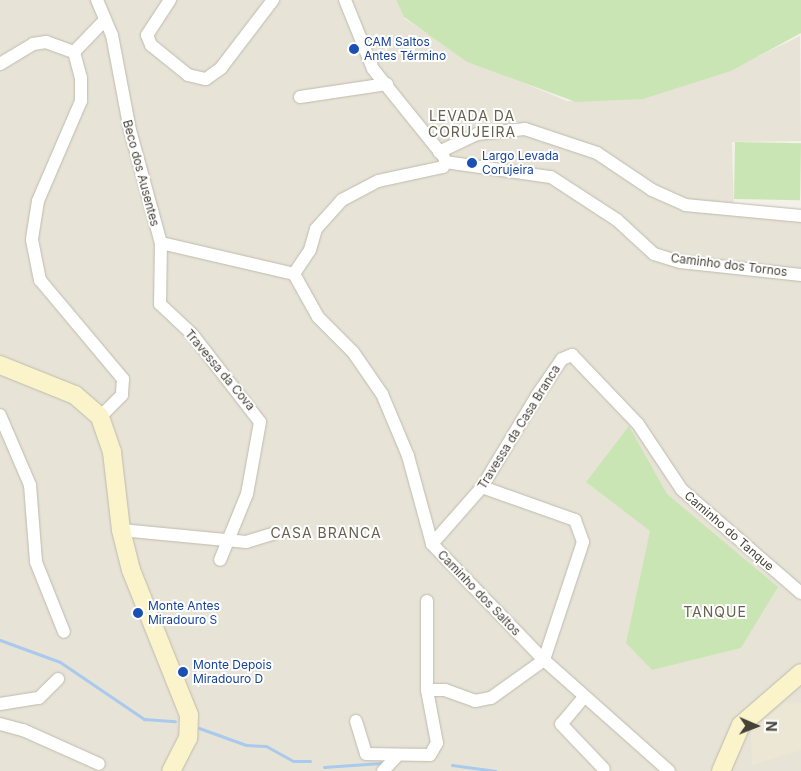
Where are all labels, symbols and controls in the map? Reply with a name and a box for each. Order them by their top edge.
place label: CAM Saltos Antes Término [364,35,446,63]
marker: CAM Saltos Antes Término [348,43,360,55]
district label: LEVADA DA CORUJEIRA [427,108,517,140]
street label: Beco dos Ausentes [120,118,162,228]
place label: Largo Levada Corujeira [482,149,559,177]
marker: Largo Levada Corujeira [466,157,478,169]
street label: Caminho dos Tornos [670,251,788,279]
street label: Travessa da Cova [182,327,258,413]
street label: Travessa da Casa Branca [475,362,563,492]
street label: Caminho do Tanque [681,488,777,574]
district label: CASA BRANCA [269,525,383,541]
street label: Caminho dos Saltos [435,547,523,639]
place label: Monte Antes Miradouro S [148,599,220,627]
district label: TANQUE [682,604,748,620]
marker: Monte Antes Miradouro S [132,607,144,619]
place label: Monte Depois Miradouro D [193,658,272,686]
marker: Monte Depois Miradouro D [177,666,189,678]
north arrow [731,701,781,751]
text: N [763,721,780,732]

